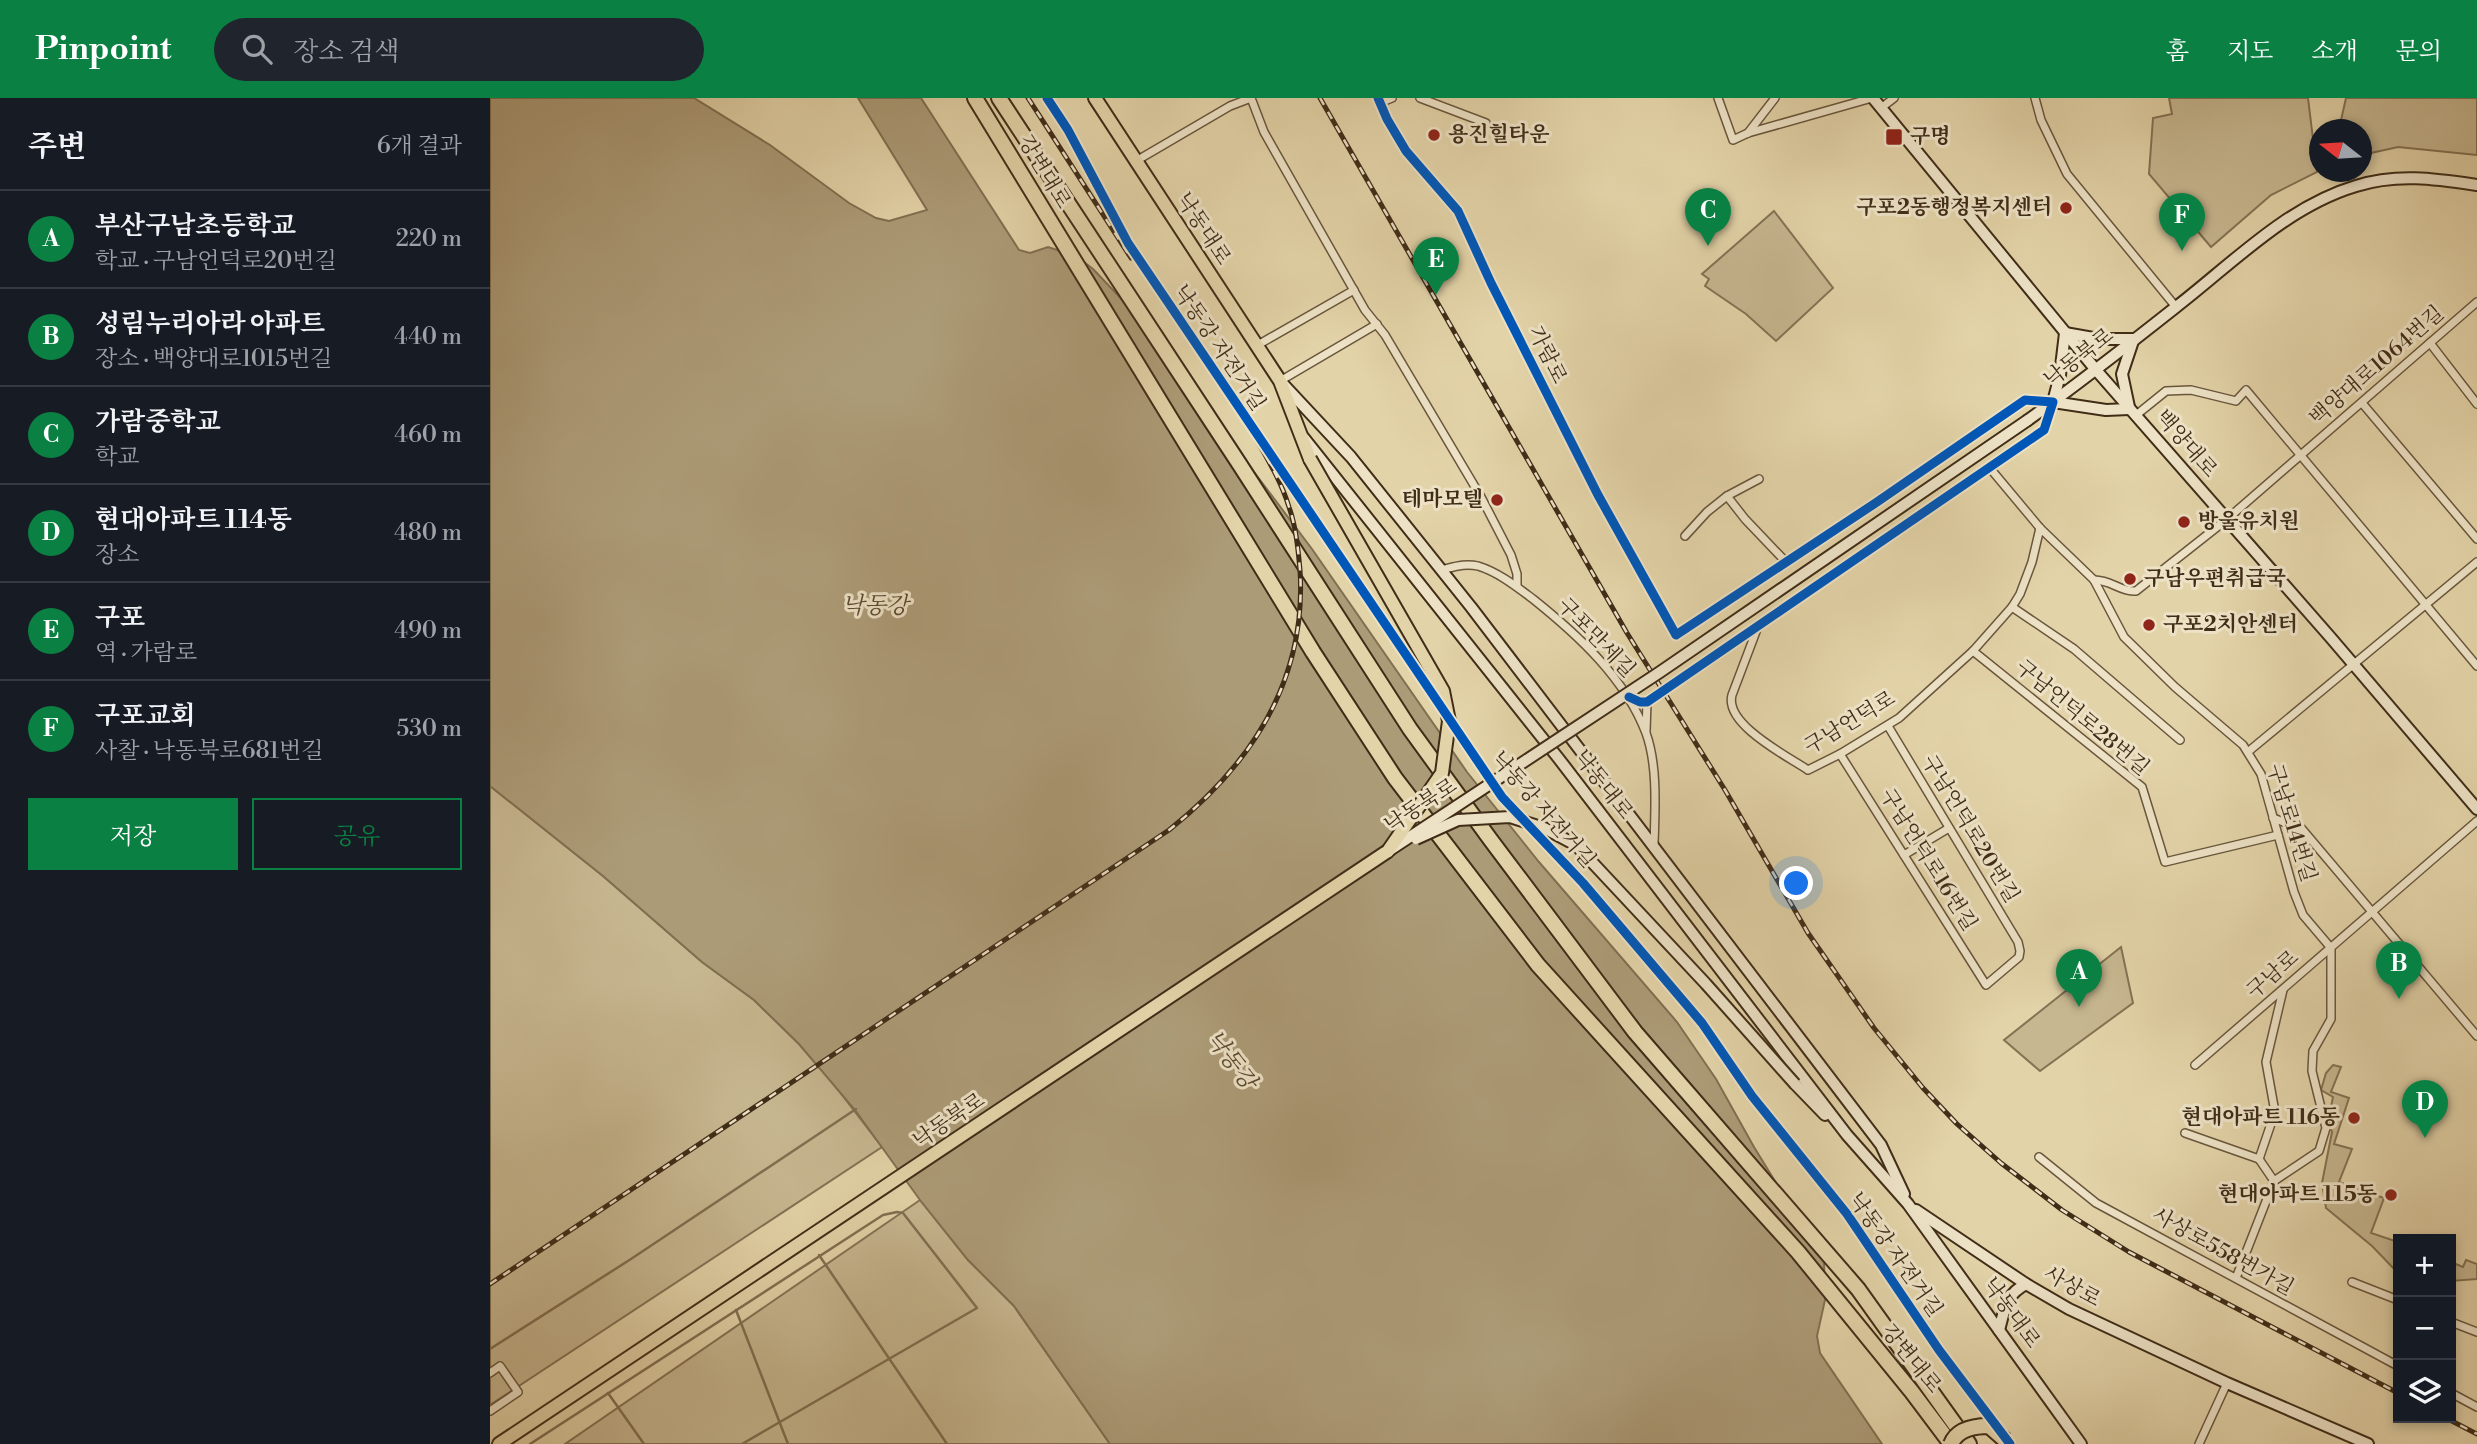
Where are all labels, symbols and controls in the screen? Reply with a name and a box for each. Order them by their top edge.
search box [214,18,704,81]
text: Pinpoint [35,29,172,70]
icon: search [238,30,276,68]
text: 장소 검색 [294,36,399,68]
text: 홈 [2166,37,2189,67]
text: 지도 [2227,37,2273,67]
text: 소개 [2311,37,2358,67]
text: 문의 [2396,37,2442,67]
north arrow [2309,119,2372,182]
place label: 용진힐타운 [1448,122,1549,148]
place label: 구명 [1910,124,1951,150]
marker: 용진힐타운 [1426,127,1442,143]
marker: 구명 [1884,127,1904,147]
text: 주변 [28,128,86,166]
street label: 강변대로 [1012,131,1076,213]
text: 6개 결과 [377,132,462,160]
street label: 낙동대로 [1170,188,1236,270]
pin: C [1685,188,1731,246]
pin: F [2159,193,2205,251]
place label: 구포2동행정복지센터 [1856,195,2052,221]
marker: 구포2동행정복지센터 [2058,200,2074,216]
text: 부산구남초등학교 [95,210,296,242]
text: A [43,225,59,253]
text: 220 m [396,225,462,253]
pin: E [1413,237,1459,295]
text: 학교 · 구남언덕로20번길 [95,247,337,275]
street label: 낙동강 자전거길 [1167,280,1271,416]
street label: 백양대로1064번길 [2304,301,2450,431]
text: 성림누리아라 아파트 [95,308,325,340]
street label: 가람로 [1522,322,1572,388]
text: B [42,323,60,351]
text: 440 m [394,323,462,351]
street label: 낙동북로 [2039,323,2119,393]
text: 장소 · 백양대로1015번길 [95,345,332,373]
street label: 백양대로 [2150,405,2222,483]
text: 가람중학교 [95,406,221,438]
text: C [43,421,59,449]
text: 460 m [394,421,462,449]
text: 학교 [95,443,139,471]
place label: 테마모텔 [1402,487,1483,513]
marker: 테마모텔 [1489,492,1505,508]
text: 현대아파트 114동 [95,504,292,536]
place label: 방울유치원 [2198,509,2299,535]
marker: 방울유치원 [2176,514,2192,530]
text: D [42,519,60,547]
text: 480 m [394,519,462,547]
text: 장소 [95,541,139,569]
place label: 구남우편취급국 [2144,566,2286,592]
marker: 구남우편취급국 [2122,571,2138,587]
water label: 낙동강 [842,592,912,620]
street label: 구포만세길 [1551,592,1641,684]
text: 구포 [95,602,145,634]
place label: 구포2치안센터 [2163,612,2298,638]
text: E [43,617,59,645]
text: 490 m [394,617,462,645]
marker: 구포2치안센터 [2141,617,2157,633]
text: 역 · 가람로 [95,639,197,667]
street label: 구남언덕로28번길 [2010,654,2154,782]
street label: 구남언덕로 [1800,686,1900,760]
text: 구포교회 [95,700,195,732]
text: F [43,715,59,743]
text: 530 m [396,715,462,743]
text: 사찰 · 낙동북로681번길 [95,737,324,765]
street label: 낙동대로 [1568,745,1638,825]
street label: 낙동강 자전거길 [1485,746,1601,874]
street label: 구남언덕로20번길 [1916,750,2024,908]
street label: 구남로14번길 [2261,761,2321,885]
street label: 낙동북로 [1380,773,1462,839]
street label: 구남언덕로16번길 [1874,784,1982,936]
button: 저장 [28,798,238,870]
button: 공유 [252,798,462,870]
your location [1779,866,1813,900]
pin: B [2376,941,2422,999]
street label: 구남로 [2242,945,2304,1005]
pin: A [2056,949,2102,1007]
water label: 낙동강 [1200,1025,1265,1098]
pin: D [2402,1080,2448,1138]
street label: 낙동북로 [908,1088,990,1154]
place label: 현대아파트 116동 [2182,1105,2340,1131]
marker: 현대아파트 116동 [2346,1110,2362,1126]
place label: 현대아파트 115동 [2218,1182,2377,1208]
marker: 현대아파트 115동 [2383,1187,2399,1203]
street label: 낙동강 자전거길 [1842,1188,1948,1322]
street label: 사상로558번가길 [2148,1202,2298,1302]
map controls [2393,1234,2456,1423]
button: + [2393,1234,2456,1297]
street label: 사상로 [2039,1261,2105,1313]
street label: 낙동대로 [1977,1273,2045,1353]
button: − [2393,1297,2456,1360]
street label: 강변대로 [1875,1319,1947,1399]
button: layers [2393,1360,2456,1423]

